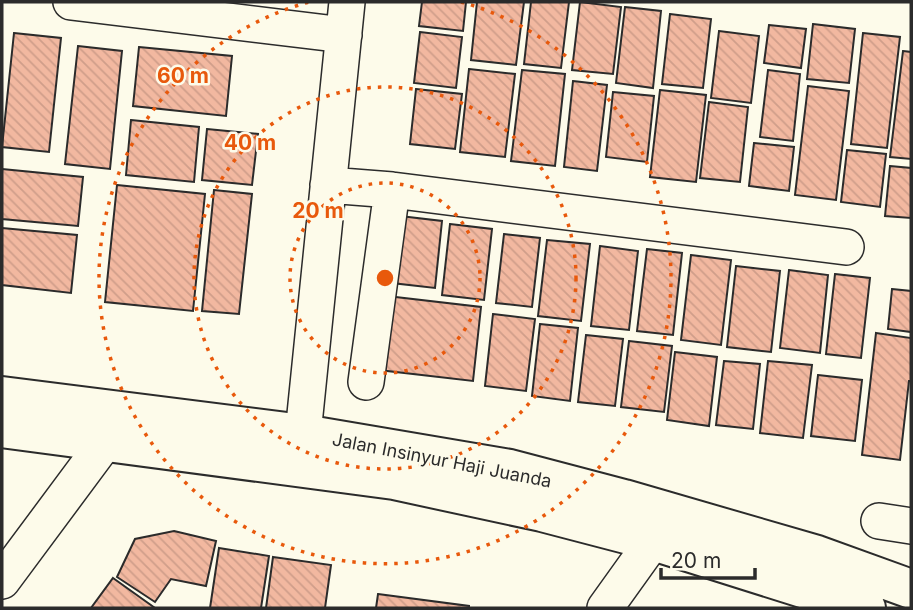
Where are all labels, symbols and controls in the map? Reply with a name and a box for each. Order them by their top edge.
text: 60 m [157,63,209,88]
text: 40 m [224,130,276,155]
text: 20 m [292,198,344,223]
centre of rings [373,266,397,290]
street label: Jalan Insinyur Haji Juanda [331,428,553,492]
scale bar [661,536,755,580]
text: 20 m [671,548,721,573]

